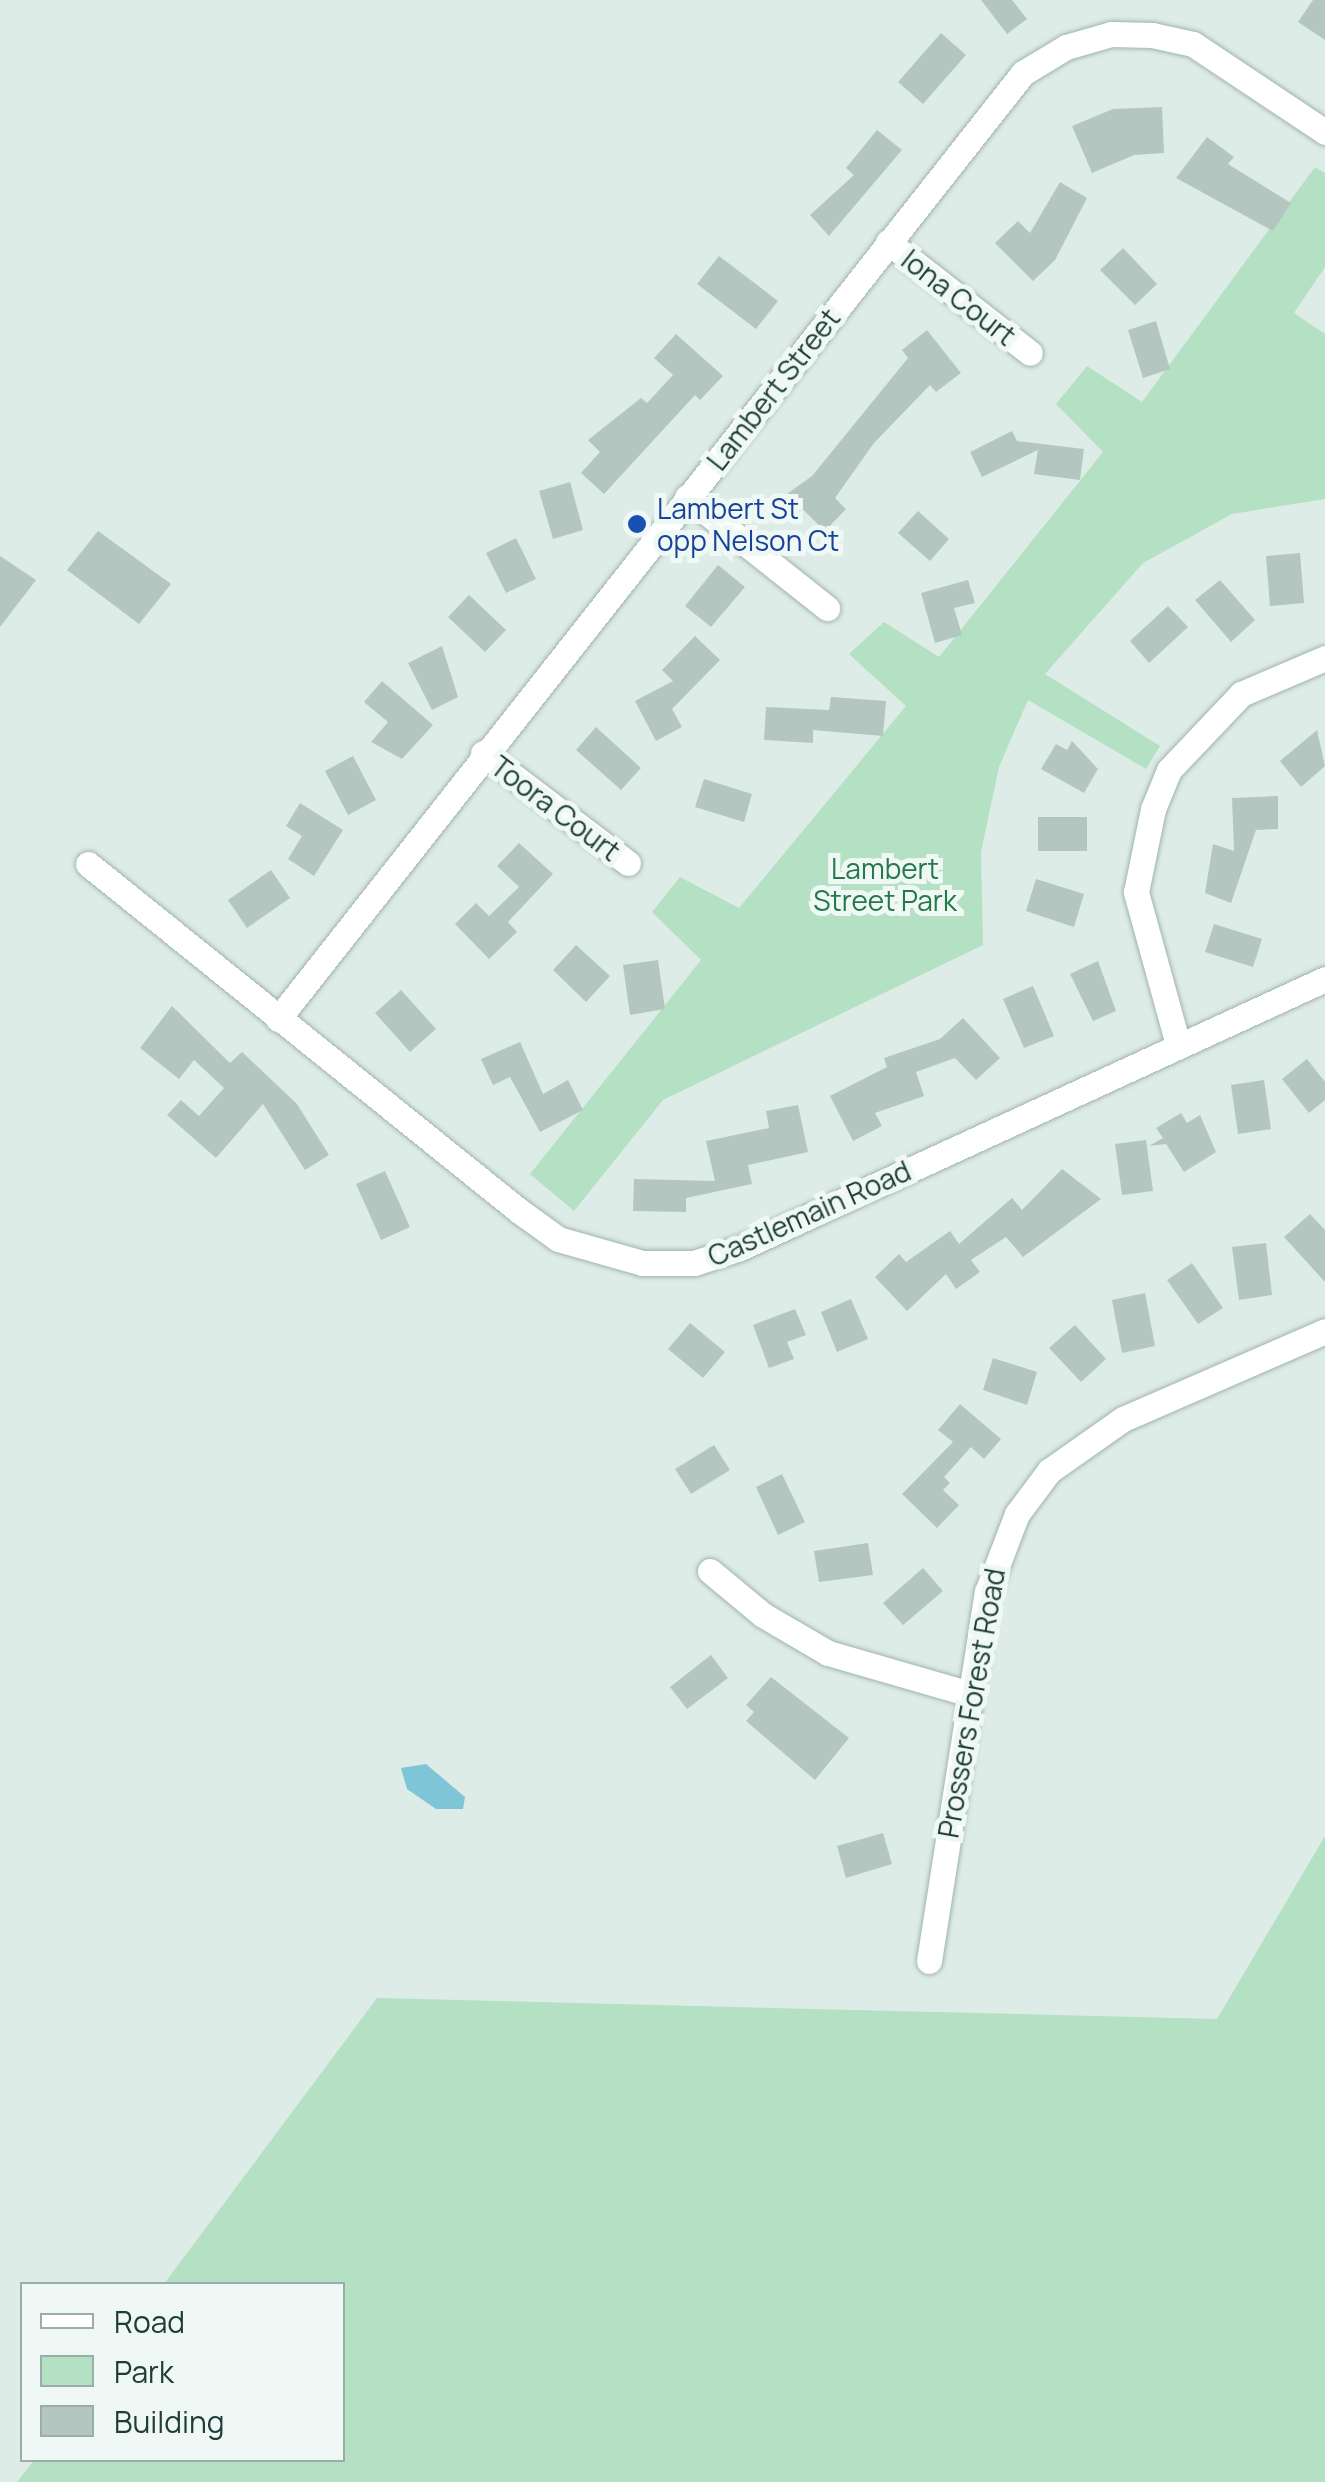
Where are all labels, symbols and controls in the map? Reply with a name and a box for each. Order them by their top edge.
street label: Iona Court [895,242,1023,352]
street label: Lambert Street [700,302,846,476]
place label: Lambert St opp Nelson Ct [657,491,839,557]
marker: Lambert St opp Nelson Ct [626,513,648,535]
street label: Toora Court [485,749,627,867]
park label: Lambert Street Park [813,851,957,917]
street label: Castlemain Road [702,1153,916,1273]
street label: Prossers Forest Road [931,1566,1011,1840]
legend [20,2282,345,2462]
text: Road [114,2301,185,2342]
text: Park [114,2351,174,2392]
text: Building [114,2401,225,2442]

